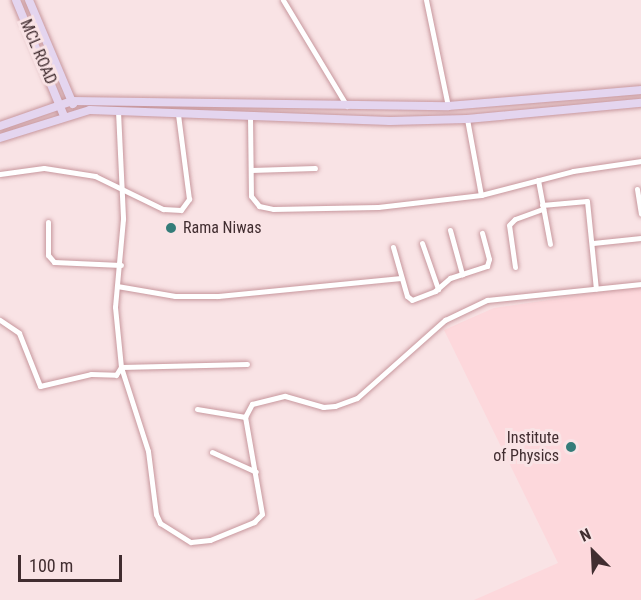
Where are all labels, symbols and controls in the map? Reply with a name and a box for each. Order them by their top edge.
street label: MCL ROAD [16,17,60,87]
place label: Rama Niwas [183,218,261,238]
marker: Rama Niwas [164,221,178,235]
place label: Institute of Physics [493,428,559,466]
marker: Institute of Physics [564,440,578,454]
north arrow [563,522,623,582]
text: N [577,524,594,546]
scale bar [21,543,124,581]
text: 100 m [29,555,73,576]

